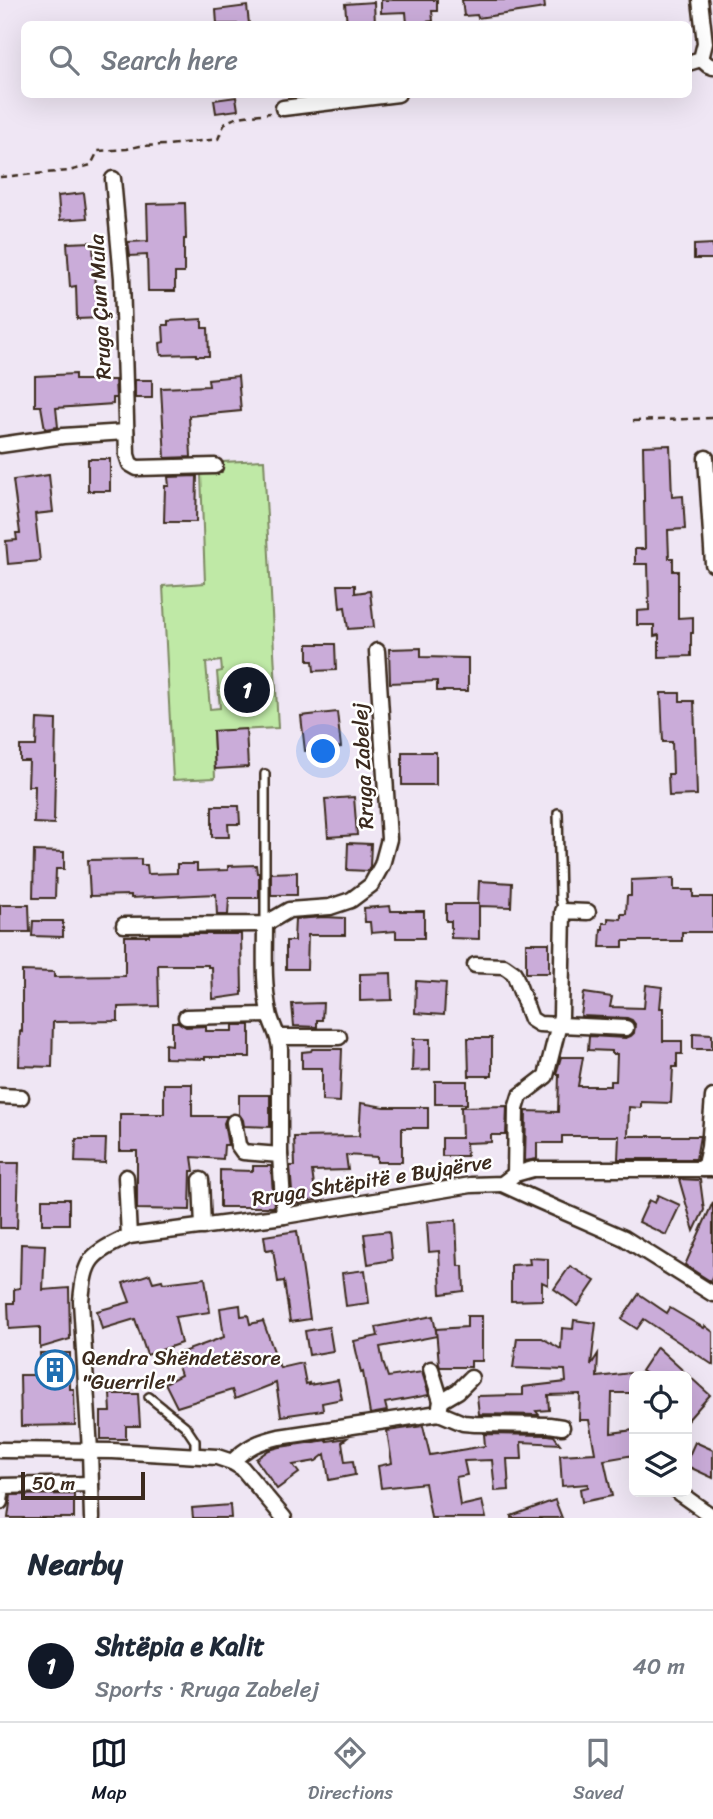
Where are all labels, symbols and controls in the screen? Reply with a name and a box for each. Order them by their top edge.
search box [21,21,692,98]
text: Search here [101,37,238,83]
icon: search [45,41,83,79]
street label: Rruga Çun Mula [77,233,123,381]
pin: 1 [224,664,270,716]
street label: Rruga Zabelej [341,702,385,830]
your location [306,734,340,768]
street label: Rruga Shtëpitë e Bujqërve [249,1142,495,1218]
place label: Qendra Shëndetësore "Guerrile" [82,1339,281,1401]
building icon: Qendra Shëndetësore "Guerrile" [34,1349,76,1391]
map controls [629,1371,692,1497]
button: locate [629,1371,692,1434]
button: layers [629,1434,692,1497]
text: 50 m [32,1467,75,1500]
scale bar [21,1469,145,1501]
text: Nearby [28,1537,123,1591]
text: Shtëpia e Kalit [95,1623,265,1669]
text: 1 [46,1646,56,1687]
text: 40 m [632,1646,685,1687]
text: Sports · Rruga Zabelej [95,1669,319,1710]
tab: Map [90,1734,128,1809]
tab: Directions [308,1734,393,1809]
tab: Saved [573,1734,623,1809]

